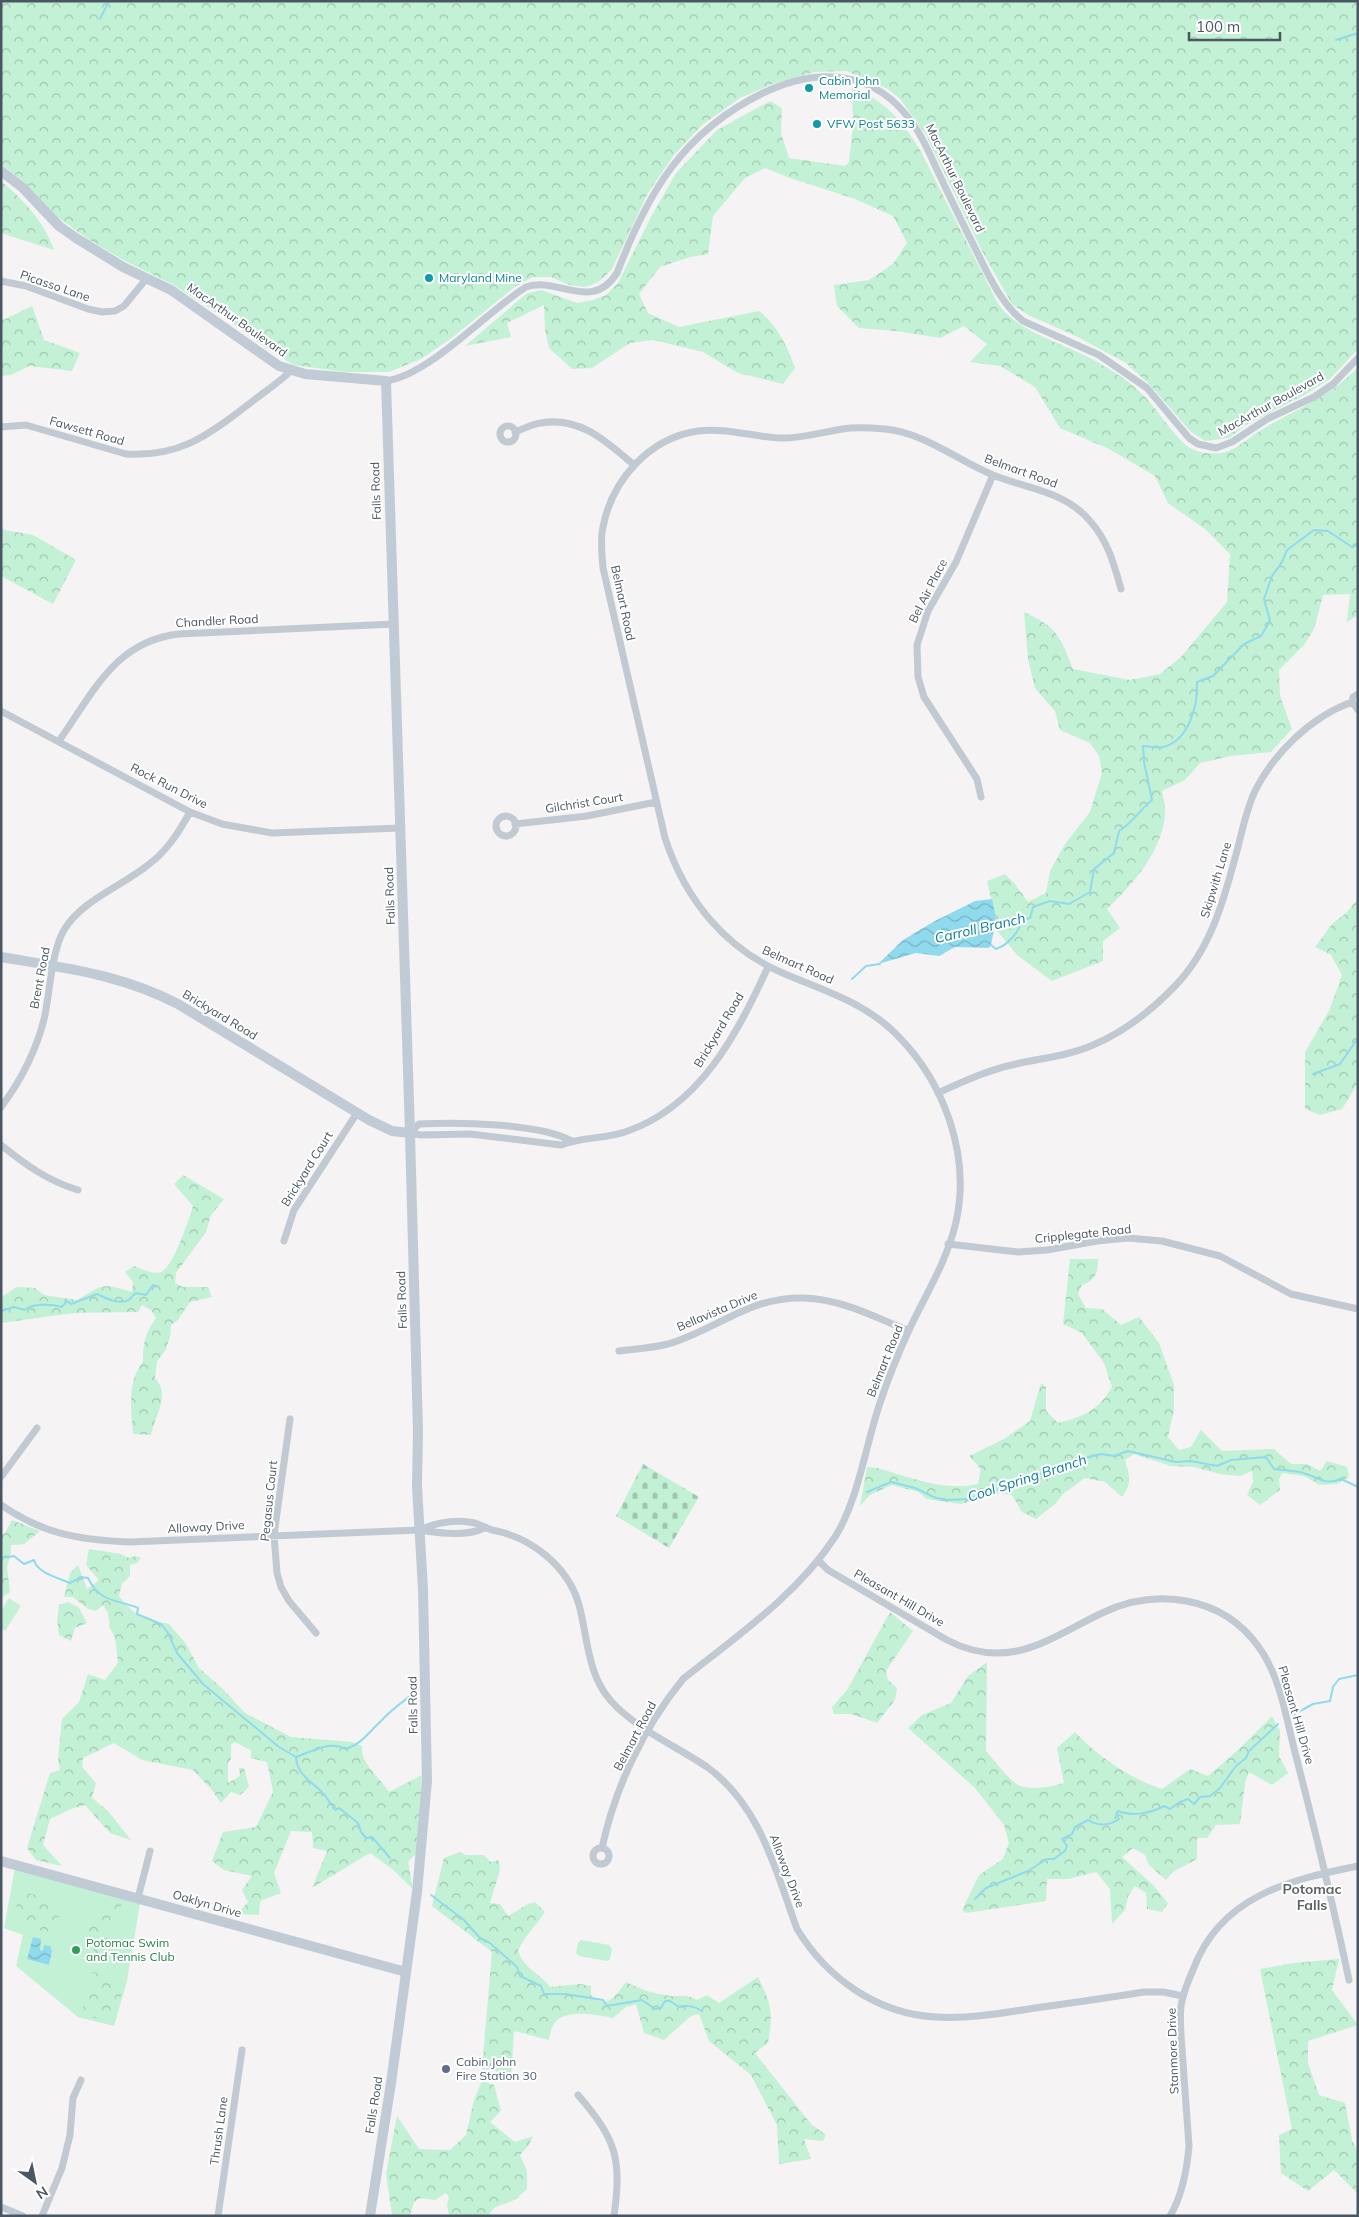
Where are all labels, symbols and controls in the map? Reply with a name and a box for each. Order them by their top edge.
scale bar [1189,10,1280,42]
text: 100 m [1196,17,1240,36]
place label: Cabin John Memorial [819,73,879,102]
marker: Cabin John Memorial [803,82,815,94]
place label: VFW Post 5633 [827,116,915,131]
marker: VFW Post 5633 [811,118,823,130]
street label: MacArthur Boulevard [923,121,988,234]
street label: Picasso Lane [18,267,92,304]
place label: Maryland Mine [439,270,522,285]
marker: Maryland Mine [423,272,435,284]
street label: MacArthur Boulevard [184,279,290,360]
street label: MacArthur Boulevard [1215,368,1326,439]
street label: Fawsett Road [48,413,126,448]
street label: Belmart Road [983,450,1060,491]
street label: Falls Road [367,462,384,520]
street label: Bel Air Place [905,556,950,625]
street label: Belmart Road [608,564,639,642]
street label: Chandler Road [175,611,259,630]
street label: Rock Run Drive [128,760,210,811]
street label: Gilchrist Court [544,789,624,816]
street label: Skipwith Lane [1197,840,1234,920]
street label: Falls Road [381,867,398,925]
water label: Carroll Branch [933,909,1027,947]
street label: Belmart Road [760,942,836,987]
street label: Brent Road [26,946,53,1010]
street label: Brickyard Road [180,986,260,1043]
street label: Brickyard Road [690,990,747,1070]
street label: Brickyard Court [277,1128,336,1209]
street label: Cripplegate Road [1034,1221,1132,1246]
street label: Falls Road [393,1271,410,1329]
street label: Bellavista Drive [674,1287,759,1334]
street label: Belmart Road [863,1322,906,1399]
water label: Cool Spring Branch [965,1450,1089,1506]
street label: Pegasus Court [257,1460,280,1542]
street label: Alloway Drive [167,1517,245,1536]
street label: Pleasant Hill Drive [851,1566,947,1630]
street label: Pleasant Hill Drive [1275,1664,1318,1766]
street label: Falls Road [404,1676,421,1734]
street label: Belmart Road [610,1698,659,1773]
street label: Alloway Drive [767,1832,808,1910]
district label: Potomac Falls [1282,1880,1342,1914]
street label: Oaklyn Drive [171,1887,243,1921]
place label: Potomac Swim and Tennis Club [86,1935,175,1964]
marker: Potomac Swim and Tennis Club [70,1944,82,1956]
street label: Stanmore Drive [1164,2008,1181,2094]
place label: Cabin John Fire Station 30 [456,2054,537,2083]
marker: Cabin John Fire Station 30 [440,2063,452,2075]
street label: Falls Road [362,2075,385,2135]
street label: Thrush Lane [206,2096,231,2166]
north arrow [10,2157,60,2207]
text: N [33,2182,51,2203]

